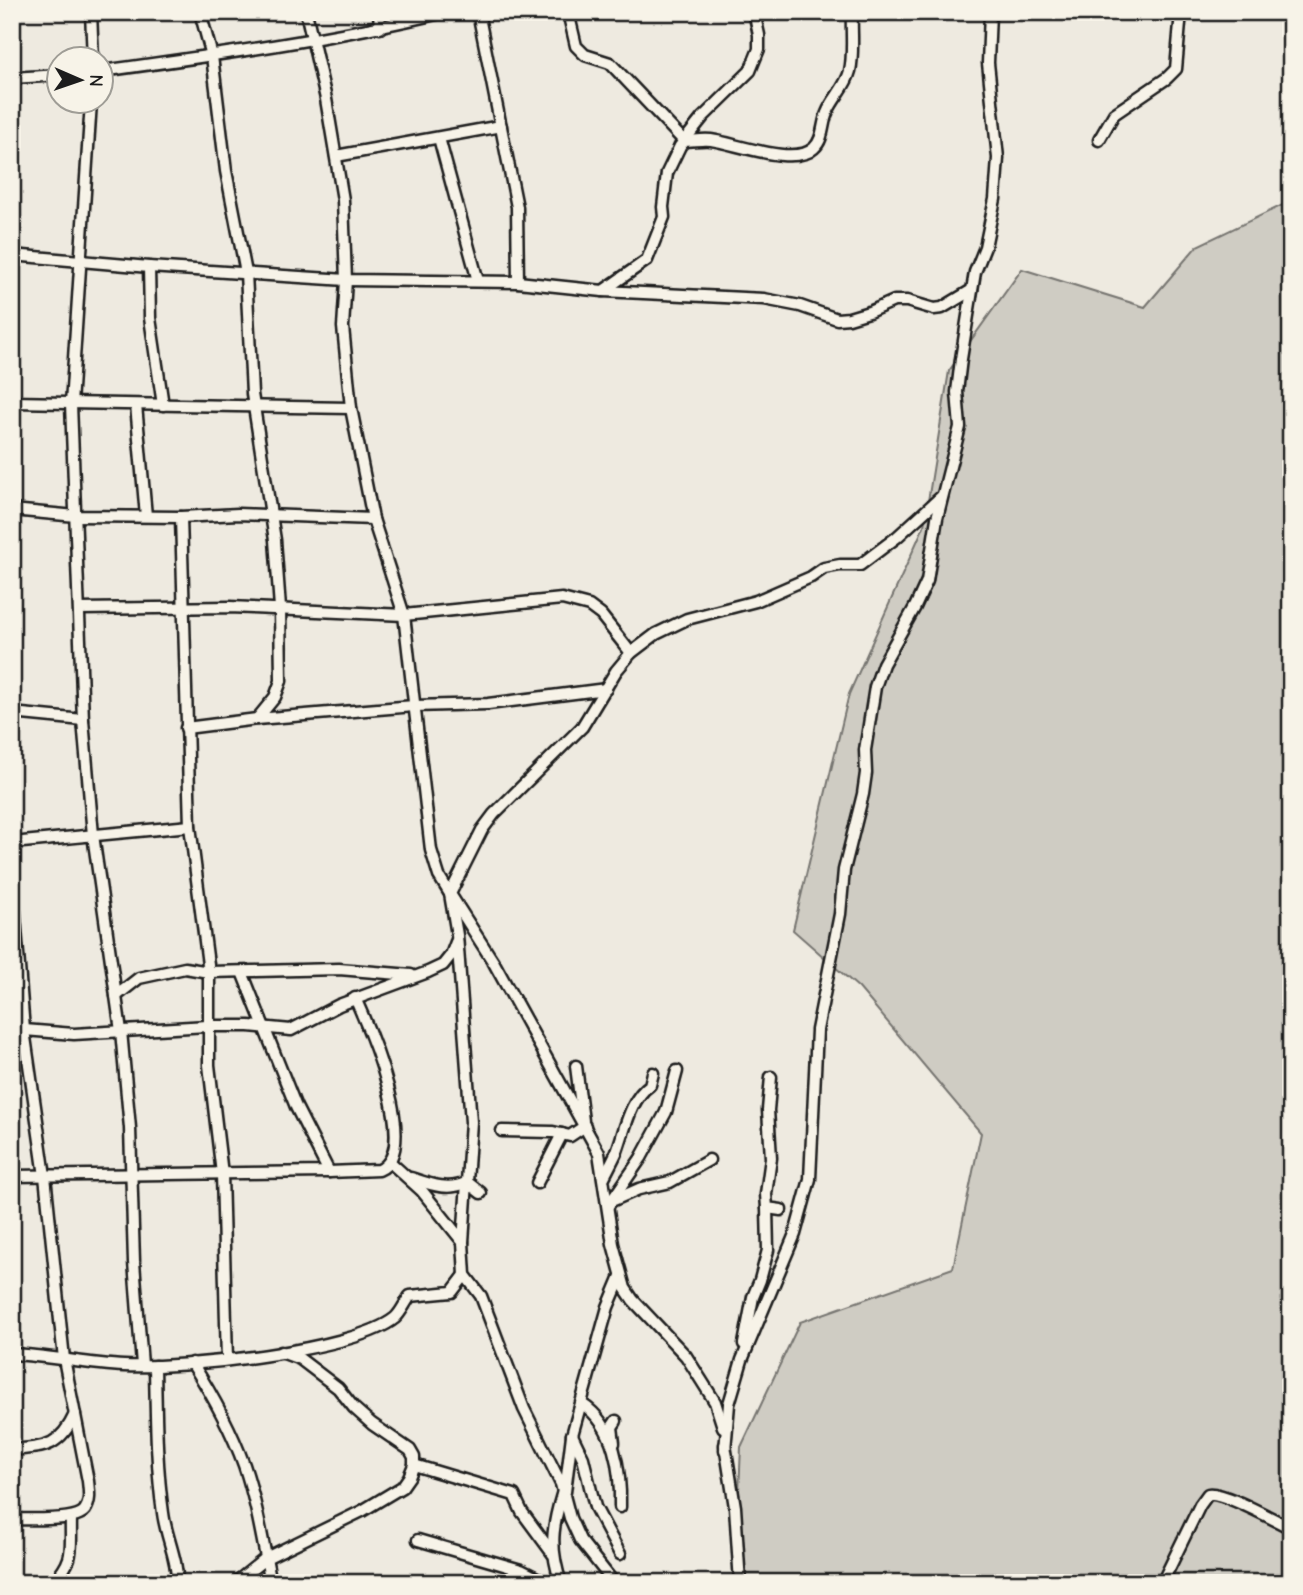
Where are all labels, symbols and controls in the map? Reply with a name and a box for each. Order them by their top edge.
north arrow [46,46,116,116]
text: N [85,74,107,87]

